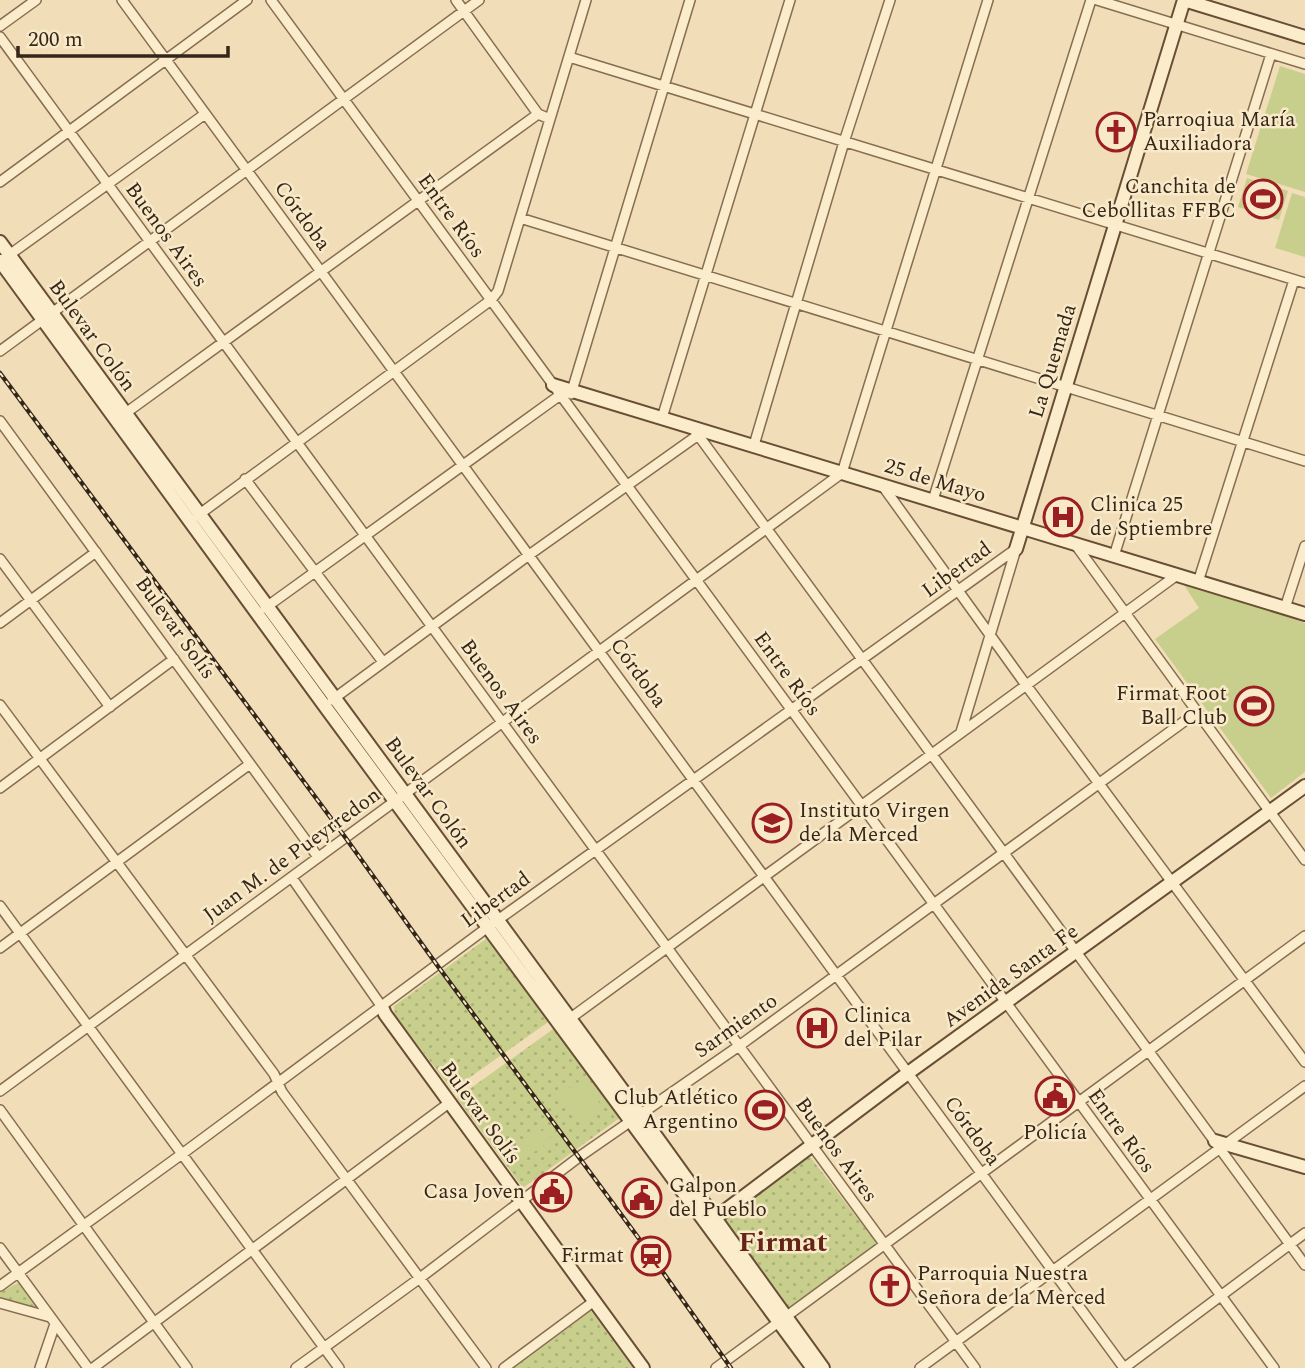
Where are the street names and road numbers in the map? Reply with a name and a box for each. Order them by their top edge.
street label: Entre Ríos [409,167,493,265]
street label: Córdoba [266,174,339,258]
street label: Buenos Aires [117,176,215,294]
street label: Bulevar Colón [40,273,144,399]
street label: La Quemada [1020,299,1086,422]
street label: 25 de Mayo [880,450,990,512]
street label: Libertad [915,534,999,606]
street label: Bulevar Solís [127,570,223,686]
street label: Entre Ríos [745,625,829,723]
street label: Córdoba [602,631,675,715]
street label: Buenos Aires [452,633,550,751]
street label: Bulevar Colón [376,730,480,856]
street label: Juan M. de Pueyrredon [196,779,388,931]
street label: Libertad [454,864,538,936]
street label: Avenida Santa Fe [937,916,1085,1036]
street label: Sarmiento [688,985,784,1067]
street label: Bulevar Solís [432,1055,528,1171]
street label: Entre Ríos [1079,1082,1163,1180]
street label: Córdoba [936,1089,1009,1173]
street label: Buenos Aires [787,1091,885,1209]

